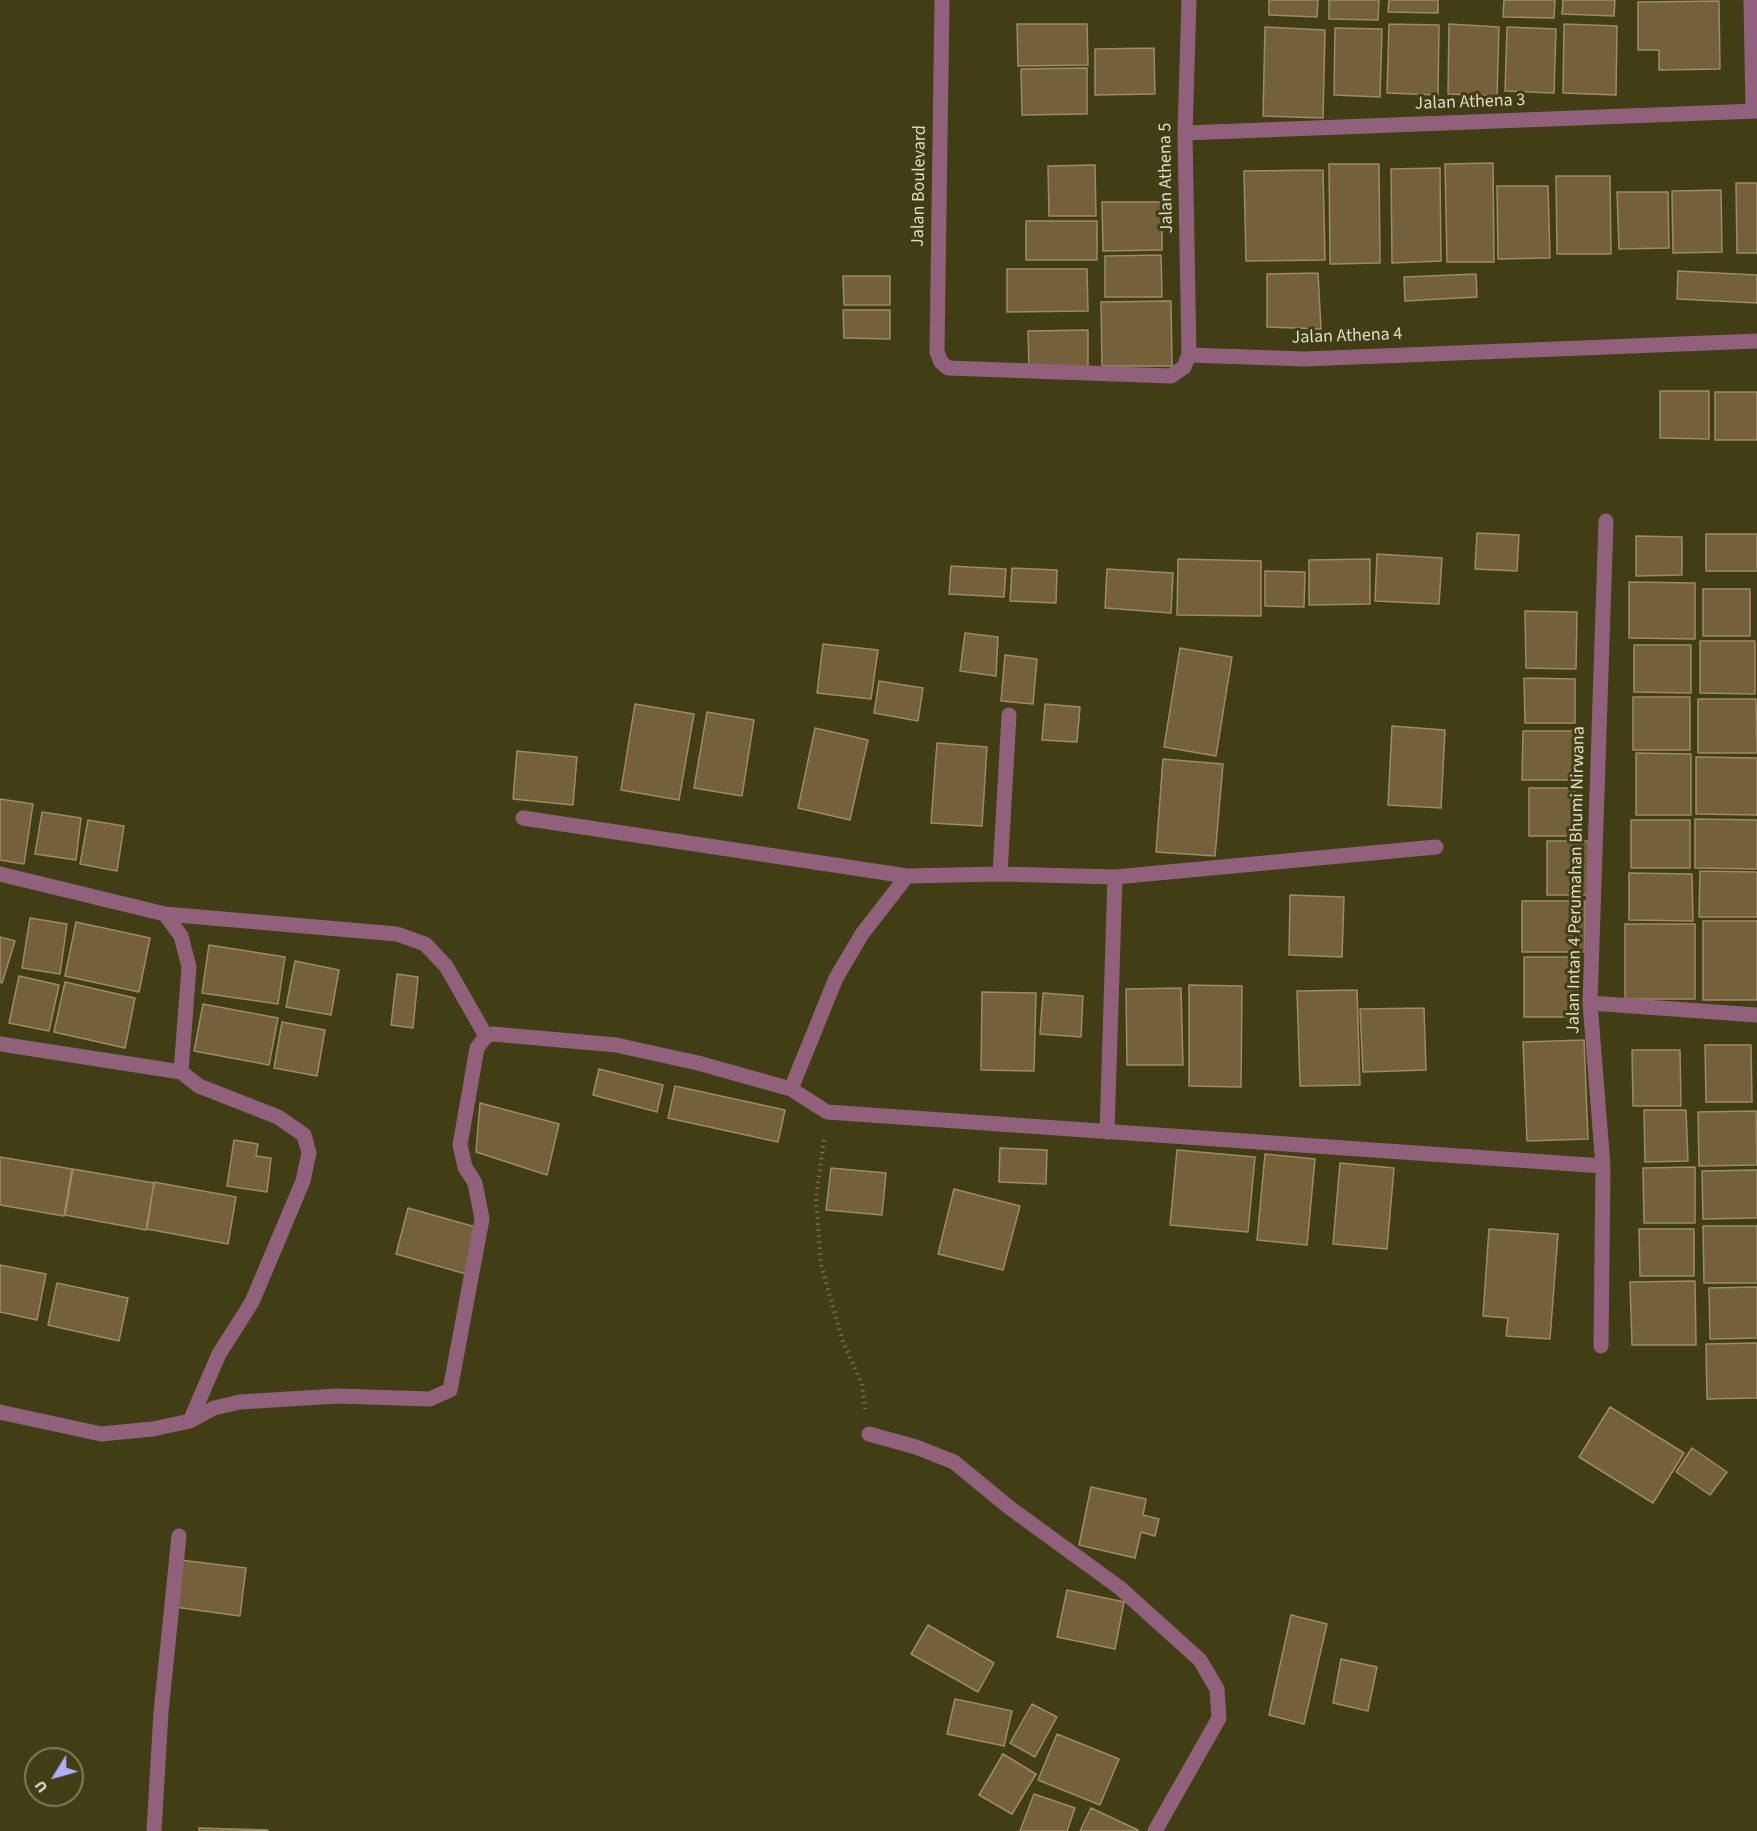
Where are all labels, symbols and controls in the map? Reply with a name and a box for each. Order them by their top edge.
street label: Jalan Athena 3 [1414,90,1526,116]
street label: Jalan Athena 5 [1155,123,1179,233]
street label: Jalan Boulevard [908,125,932,247]
street label: Jalan Athena 4 [1291,324,1403,350]
street label: Jalan Intan 4 Perumahan Bhumi Nirwana [1564,726,1590,1034]
north arrow [24,1747,84,1807]
text: U [29,1776,53,1798]

